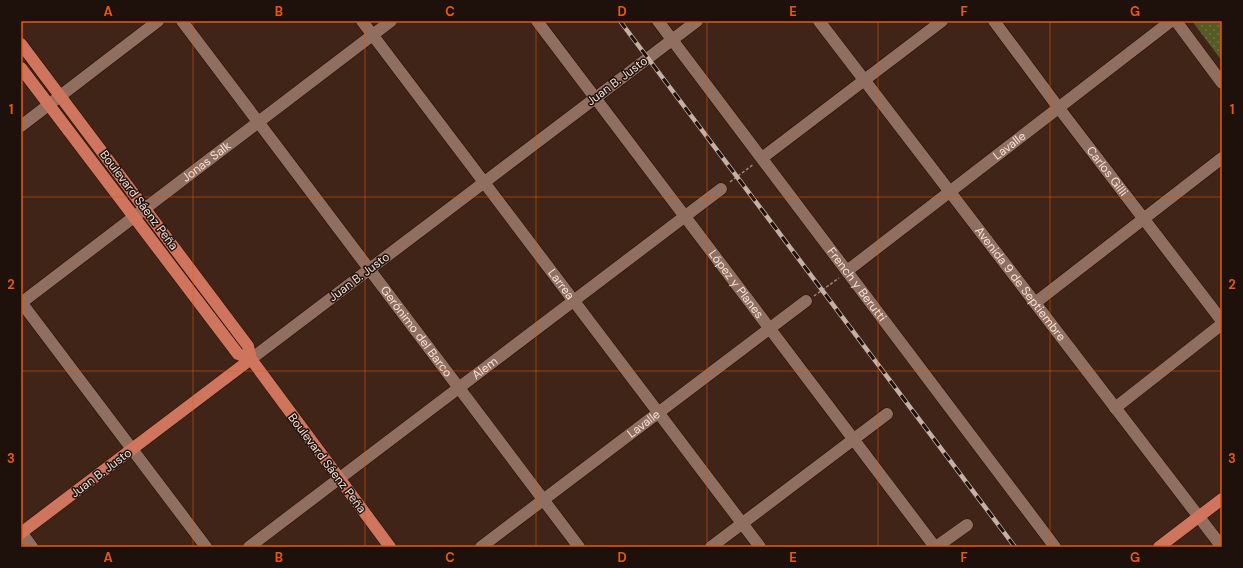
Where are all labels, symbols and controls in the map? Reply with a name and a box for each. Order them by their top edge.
text: A [103,3,113,20]
text: B [275,3,283,20]
text: C [445,3,455,20]
text: D [617,3,627,20]
text: E [789,3,797,20]
text: F [960,3,968,20]
text: G [1130,3,1140,20]
street label: Juan B. Justo [583,53,651,109]
text: 1 [9,101,13,118]
text: 1 [1230,101,1234,118]
street label: Lavalle [990,128,1029,164]
street label: Jonas Salk [178,138,234,186]
street label: Carlos Gilli [1083,143,1131,199]
street label: Boulevard Sáenz Peña [96,147,182,253]
street label: Avenida 9 de Septiembre [971,223,1069,344]
street label: French y Berutti [824,244,890,325]
street label: López y Planes [705,247,767,322]
street label: Juan B. Justo [325,249,393,305]
street label: Larrea [544,265,578,303]
text: 2 [7,276,15,293]
text: 2 [1228,276,1236,293]
street label: Gerónimo del Barco [377,283,456,380]
street label: Alem [469,353,501,383]
street label: Lavalle [624,406,664,442]
street label: Boulevard Sáenz Peña [284,410,370,516]
street label: Juan B. Justo [67,445,135,501]
text: 3 [7,450,15,467]
text: 3 [1228,450,1236,467]
text: A [103,549,113,566]
text: B [275,549,283,566]
text: C [445,549,455,566]
text: D [617,549,627,566]
text: E [789,549,797,566]
text: F [960,549,968,566]
text: G [1130,549,1140,566]

